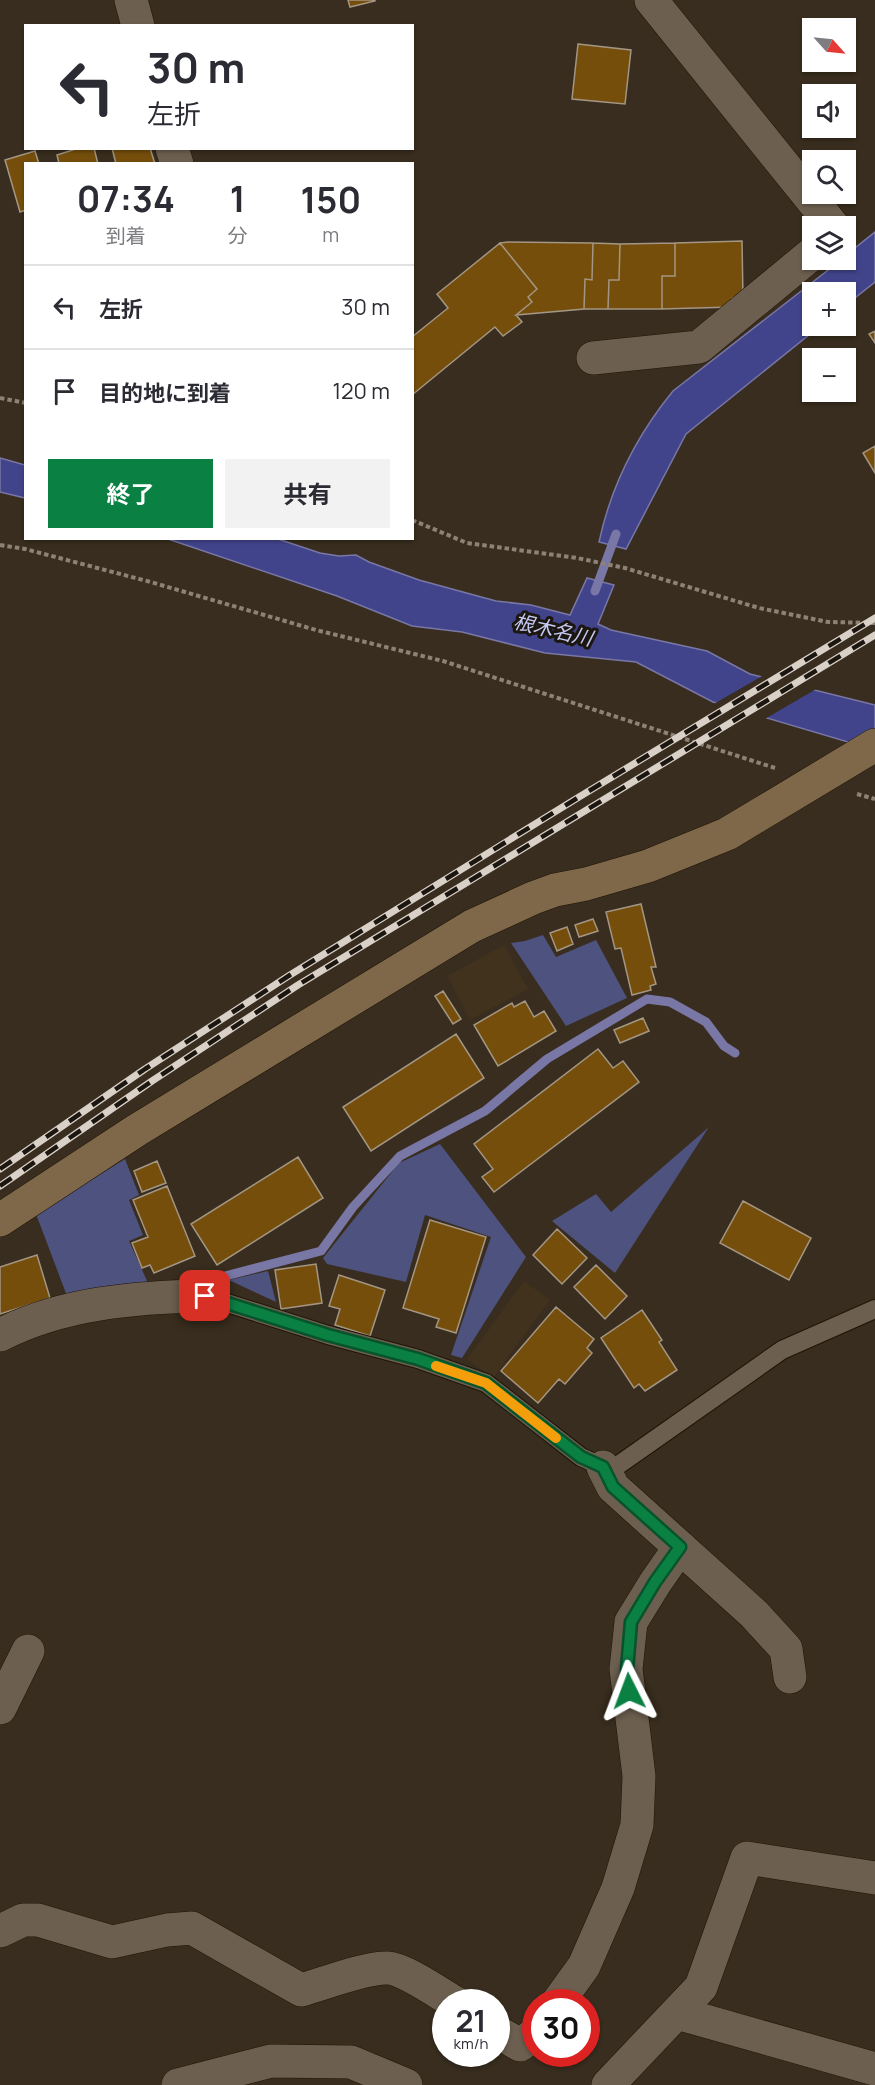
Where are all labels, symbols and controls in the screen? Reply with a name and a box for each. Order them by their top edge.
north arrow [802,18,856,72]
map controls [802,18,856,402]
text: 30 m [147,38,245,96]
icon: left [48,48,126,126]
button: sound [802,84,856,138]
text: 左折 [147,95,201,132]
button: search [802,150,856,204]
text: 07:34 [77,174,175,223]
text: 1 [230,174,246,223]
text: 150 [301,175,361,224]
button: layers [802,216,856,270]
text: m [322,221,339,248]
text: 到着 [106,222,146,249]
text: 分 [228,222,248,249]
button: + [802,282,856,336]
icon: left [48,291,81,324]
text: 30 m [341,292,390,322]
text: 左折 [99,294,143,324]
button: − [802,348,856,402]
icon: arrive [48,375,81,408]
text: 120 m [332,376,390,406]
text: 目的地に到着 [99,378,231,408]
button: 終了 [48,459,213,528]
button: 共有 [225,459,390,528]
water label: 根木名川 [511,607,597,652]
pin [179,1270,230,1321]
icon: arrive [188,1279,221,1312]
position arrow [597,1659,661,1723]
speed limit sign: 30 [522,1989,600,2067]
text: 21 [455,2000,487,2041]
text: km/h [454,2033,488,2054]

